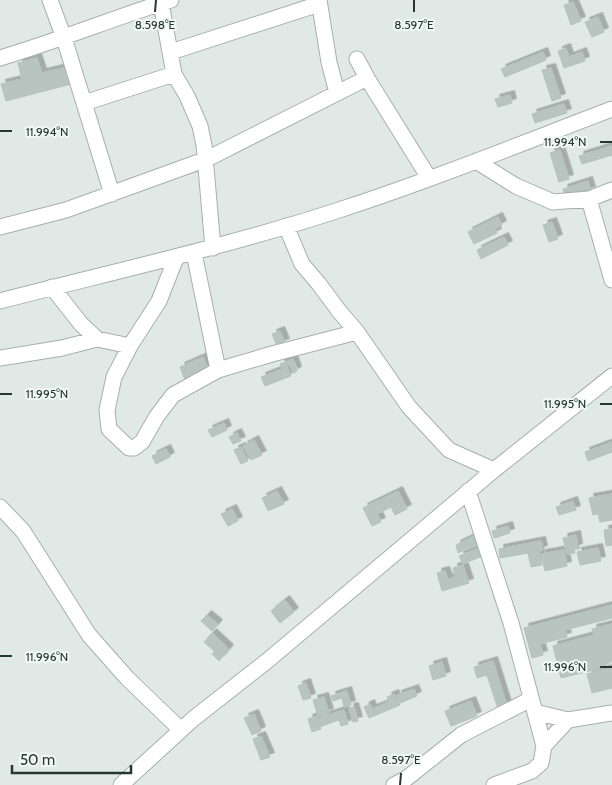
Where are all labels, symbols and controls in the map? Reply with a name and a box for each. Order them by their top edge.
text: 8.598°E [135,17,176,32]
text: 8.597°E [394,17,434,32]
text: 11.994°N [26,124,68,139]
text: 11.994°N [544,134,586,149]
text: 11.995°N [26,386,68,401]
text: 11.995°N [544,396,586,411]
text: 11.996°N [26,649,68,664]
text: 11.996°N [544,659,586,674]
scale bar [12,742,131,774]
text: 50 m [20,751,55,769]
text: 8.597°E [381,752,421,767]

